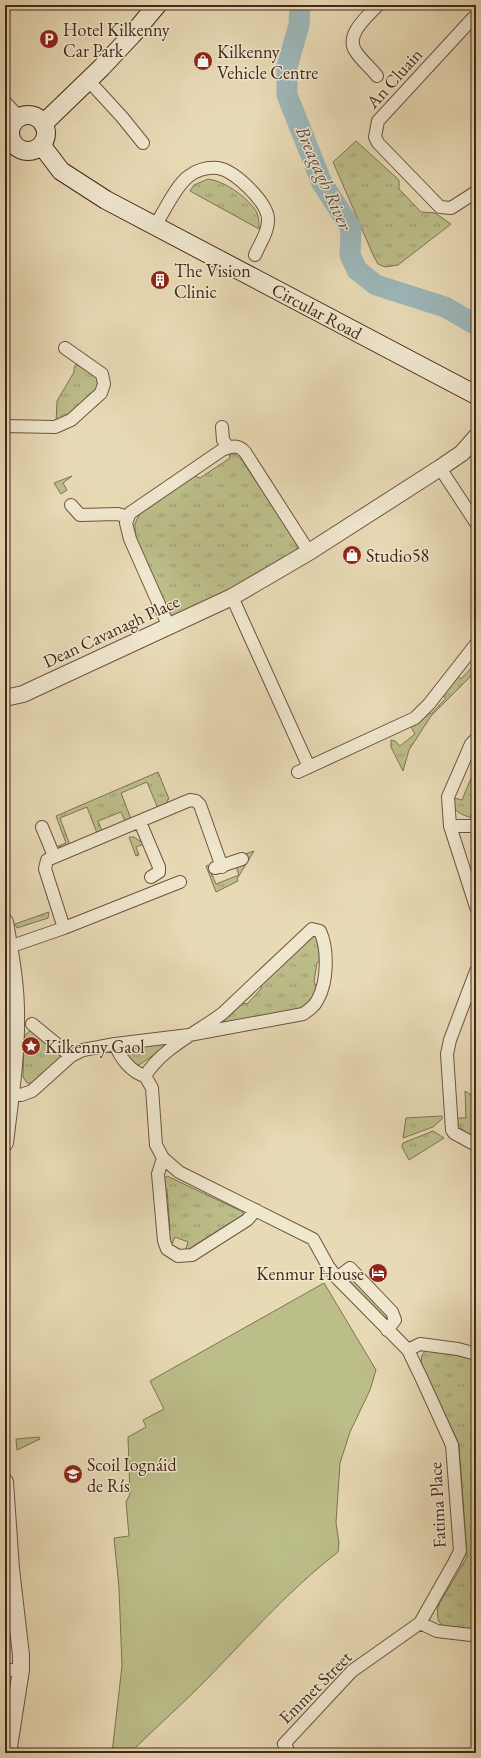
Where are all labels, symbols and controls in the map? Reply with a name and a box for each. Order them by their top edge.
place label: Hotel Kilkenny Car Park [63,18,170,62]
parking icon: Hotel Kilkenny Car Park [38,28,60,50]
place label: Kilkenny Vehicle Centre [217,40,318,84]
street label: An Cluain [360,43,427,114]
shop icon: Kilkenny Vehicle Centre [192,50,214,72]
water label: Breagagh River [290,121,358,235]
place label: The Vision Clinic [174,259,251,303]
building icon: The Vision Clinic [149,269,171,291]
street label: Circular Road [268,278,367,345]
shop icon: Studio58 [341,544,363,566]
place label: Studio58 [366,544,429,567]
street label: Dean Cavanagh Place [39,589,183,673]
place icon: Kilkenny Gaol [20,1035,42,1057]
place label: Kilkenny Gaol [45,1035,145,1058]
place label: Kenmur House [256,1262,364,1285]
hotel icon: Kenmur House [367,1262,389,1284]
place label: Scoil Iognáid de Rís [87,1453,178,1497]
street label: Fatima Place [423,1461,451,1549]
school or university icon: Scoil Iognáid de Rís [62,1463,84,1485]
street label: Emmet Street [274,1645,357,1728]

